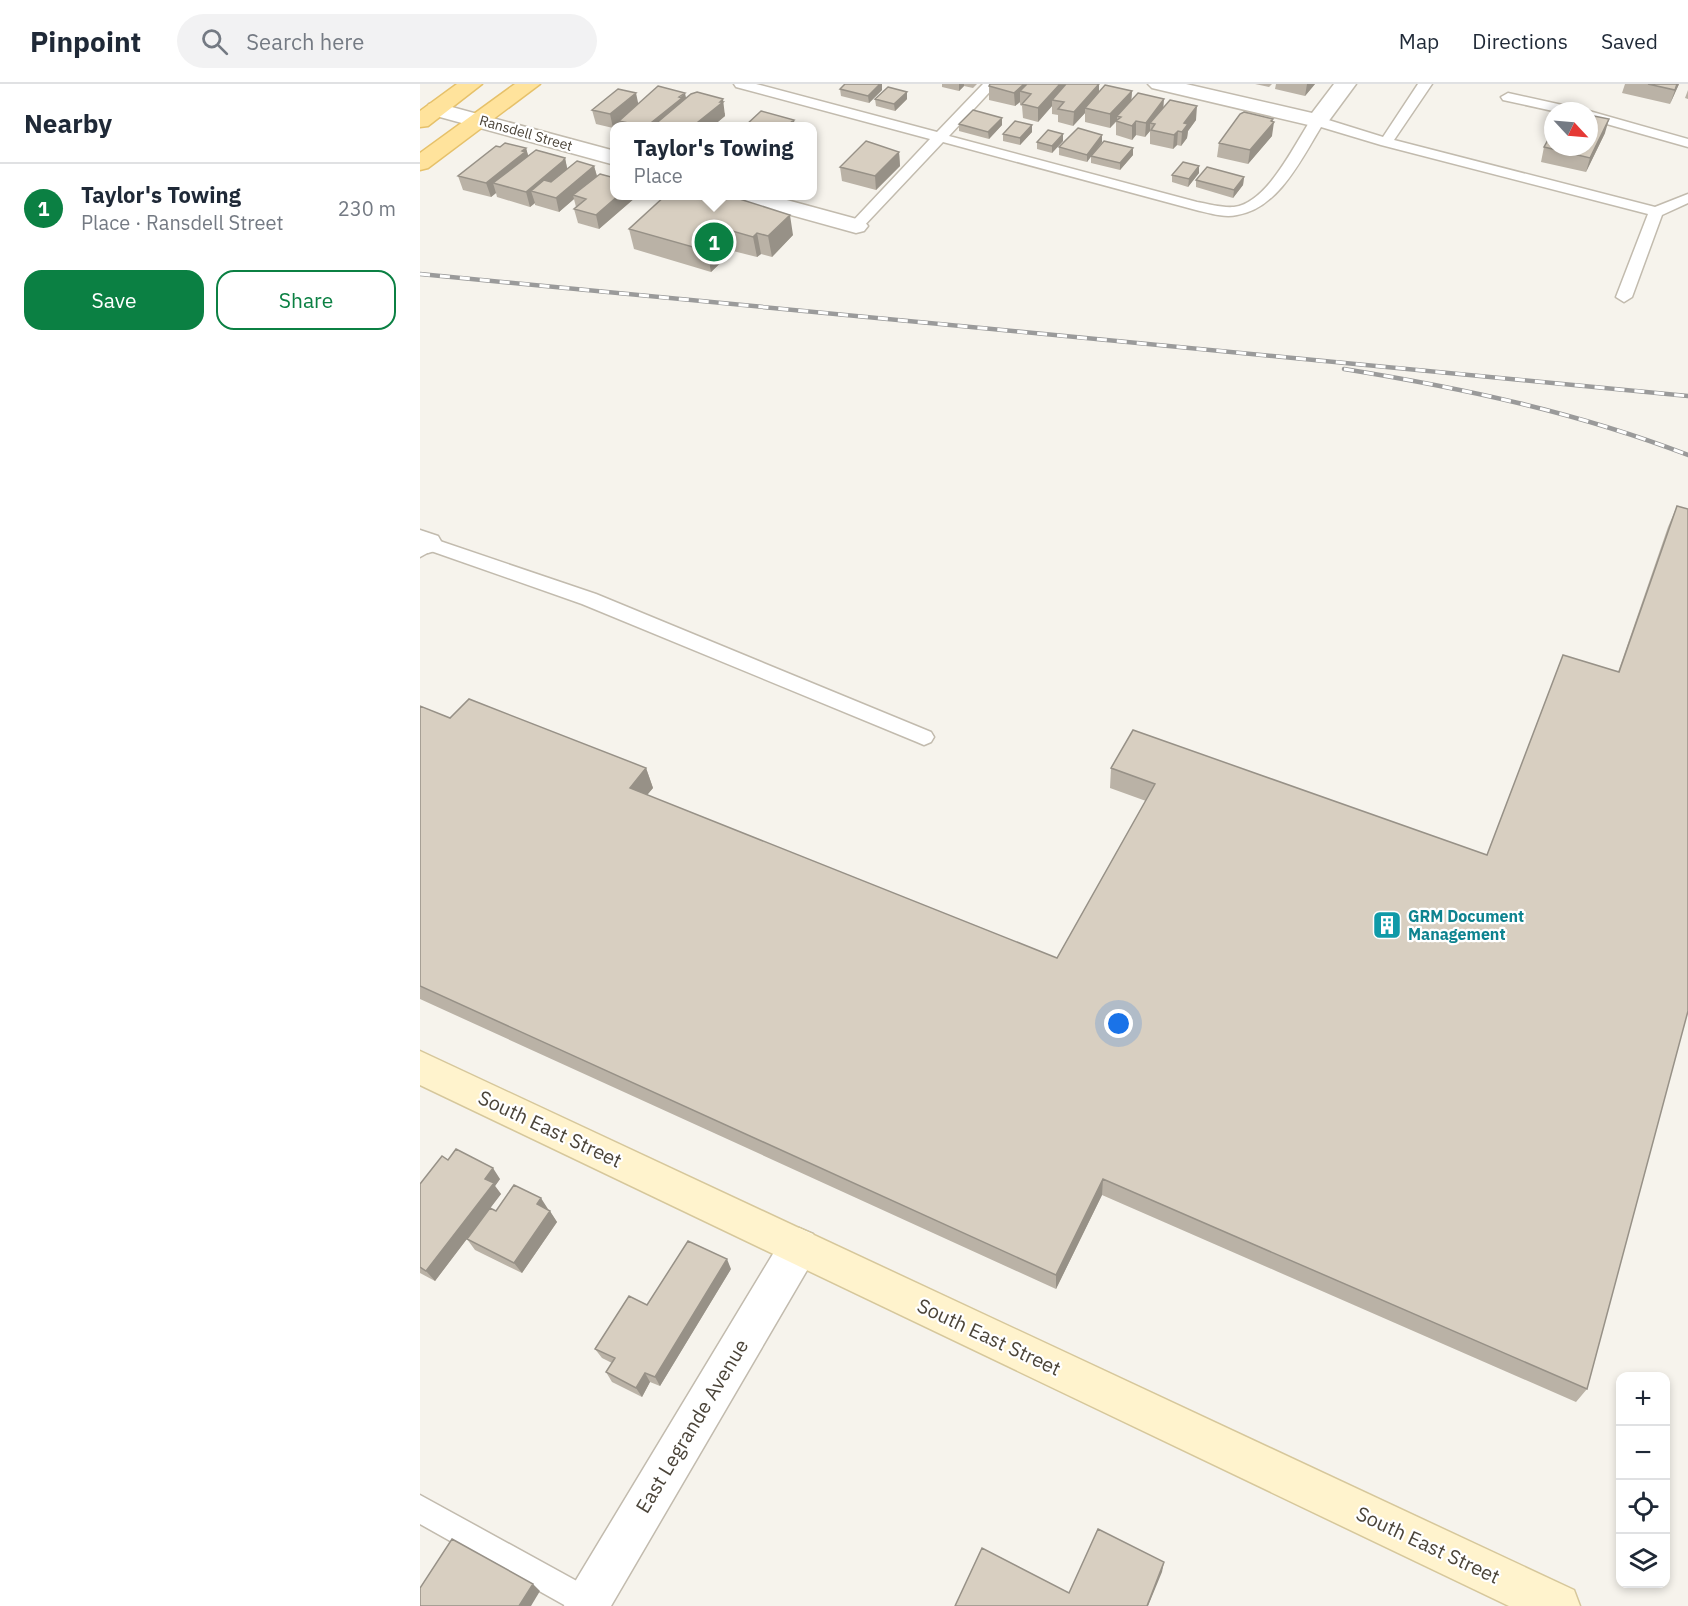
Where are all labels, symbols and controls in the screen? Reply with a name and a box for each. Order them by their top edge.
search box [177,14,597,68]
text: Pinpoint [30,23,141,60]
icon: search [198,25,231,58]
text: Search here [246,27,364,56]
text: Map [1399,27,1439,55]
text: Directions [1472,27,1568,55]
text: Saved [1601,27,1658,55]
north arrow [1544,102,1598,156]
text: Nearby [24,106,112,140]
street label: Ransdell Street [477,111,575,155]
popup [610,122,817,200]
text: Taylor's Towing [634,133,793,162]
text: Place [634,162,683,189]
text: Taylor's Towing [81,180,241,209]
text: 1 [38,195,50,222]
text: 230 m [338,195,396,222]
text: Place · Ransdell Street [81,209,283,236]
pin: 1 [694,220,734,264]
button: Save [24,270,204,330]
button: Share [216,270,396,330]
place label: GRM Document Management [1408,906,1524,944]
building icon: GRM Document Management [1371,909,1403,941]
your location [1104,1009,1133,1038]
street label: South East Street [474,1083,627,1174]
street label: South East Street [913,1291,1066,1382]
street label: East Legrande Avenue [629,1334,754,1518]
map controls [1616,1372,1670,1588]
button: + [1616,1372,1670,1426]
button: − [1616,1426,1670,1480]
button: locate [1616,1480,1670,1534]
street label: South East Street [1352,1499,1505,1590]
button: layers [1616,1534,1670,1588]

